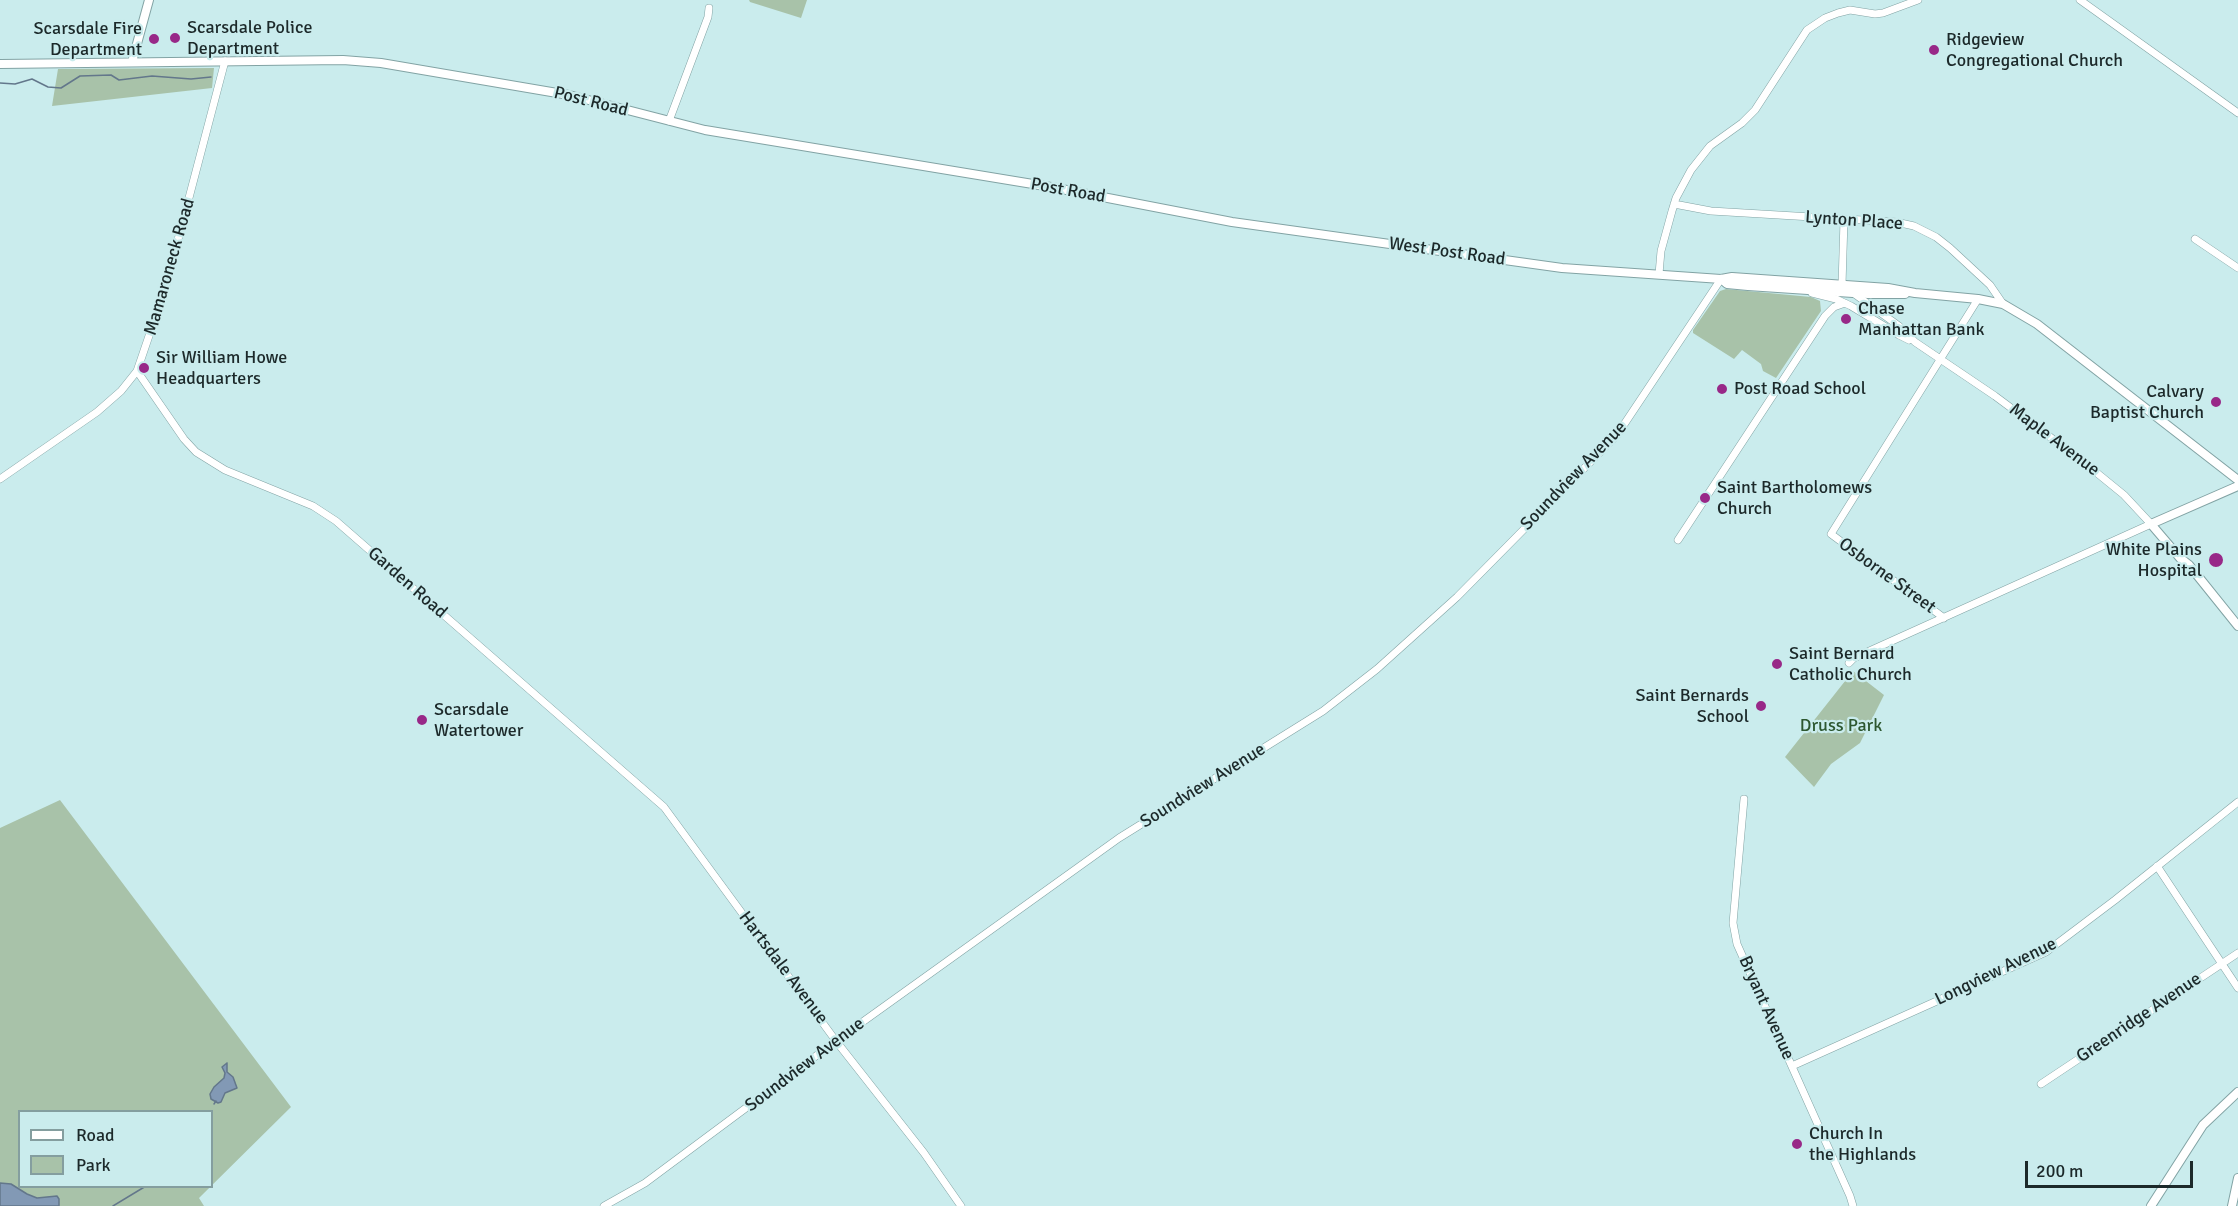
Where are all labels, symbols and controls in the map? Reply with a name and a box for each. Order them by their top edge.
place label: Scarsdale Police Department [187,17,312,60]
place label: Scarsdale Fire Department [34,18,142,60]
place label: Ridgeview Congregational Church [1946,29,2123,72]
marker: Scarsdale Police Department [168,31,182,45]
marker: Scarsdale Fire Department [147,32,161,46]
marker: Ridgeview Congregational Church [1927,43,1941,57]
street label: Post Road [552,82,630,122]
street label: Post Road [1029,174,1107,208]
street label: Mamaroneck Road [140,196,200,338]
street label: Lynton Place [1804,207,1904,235]
street label: West Post Road [1387,233,1507,271]
place label: Chase Manhattan Bank [1858,298,1985,340]
marker: Chase Manhattan Bank [1839,312,1853,326]
place label: Sir William Howe Headquarters [156,347,287,389]
marker: Sir William Howe Headquarters [137,361,151,375]
place label: Post Road School [1734,378,1866,400]
place label: Calvary Baptist Church [2090,381,2204,424]
marker: Post Road School [1715,382,1729,396]
marker: Calvary Baptist Church [2209,395,2223,409]
street label: Maple Avenue [2005,399,2103,481]
street label: Soundview Avenue [1516,417,1632,535]
place label: Saint Bartholomews Church [1717,477,1872,520]
marker: Saint Bartholomews Church [1698,491,1712,505]
street label: Osborne Street [1834,533,1940,619]
place label: White Plains Hospital [2106,539,2202,582]
street label: Garden Road [363,543,451,623]
marker: White Plains Hospital [2207,551,2225,569]
place label: Saint Bernard Catholic Church [1789,643,1912,686]
marker: Saint Bernard Catholic Church [1770,657,1784,671]
place label: Saint Bernards School [1636,685,1749,728]
place label: Scarsdale Watertower [434,699,523,742]
marker: Saint Bernards School [1754,699,1768,713]
marker: Scarsdale Watertower [415,713,429,727]
park label: Druss Park [1800,715,1882,737]
street label: Soundview Avenue [1136,739,1270,833]
street label: Hartsdale Avenue [734,907,832,1029]
street label: Longview Avenue [1932,933,2060,1011]
street label: Bryant Avenue [1733,953,1799,1063]
street label: Greenridge Avenue [2073,968,2205,1068]
street label: Soundview Avenue [741,1013,869,1117]
legend [18,1110,213,1188]
place label: Church In the Highlands [1809,1123,1916,1166]
text: Road [76,1124,115,1146]
marker: Church In the Highlands [1790,1137,1804,1151]
scale bar [2028,1149,2196,1187]
text: Park [76,1154,111,1176]
text: 200 m [2036,1160,2083,1182]

